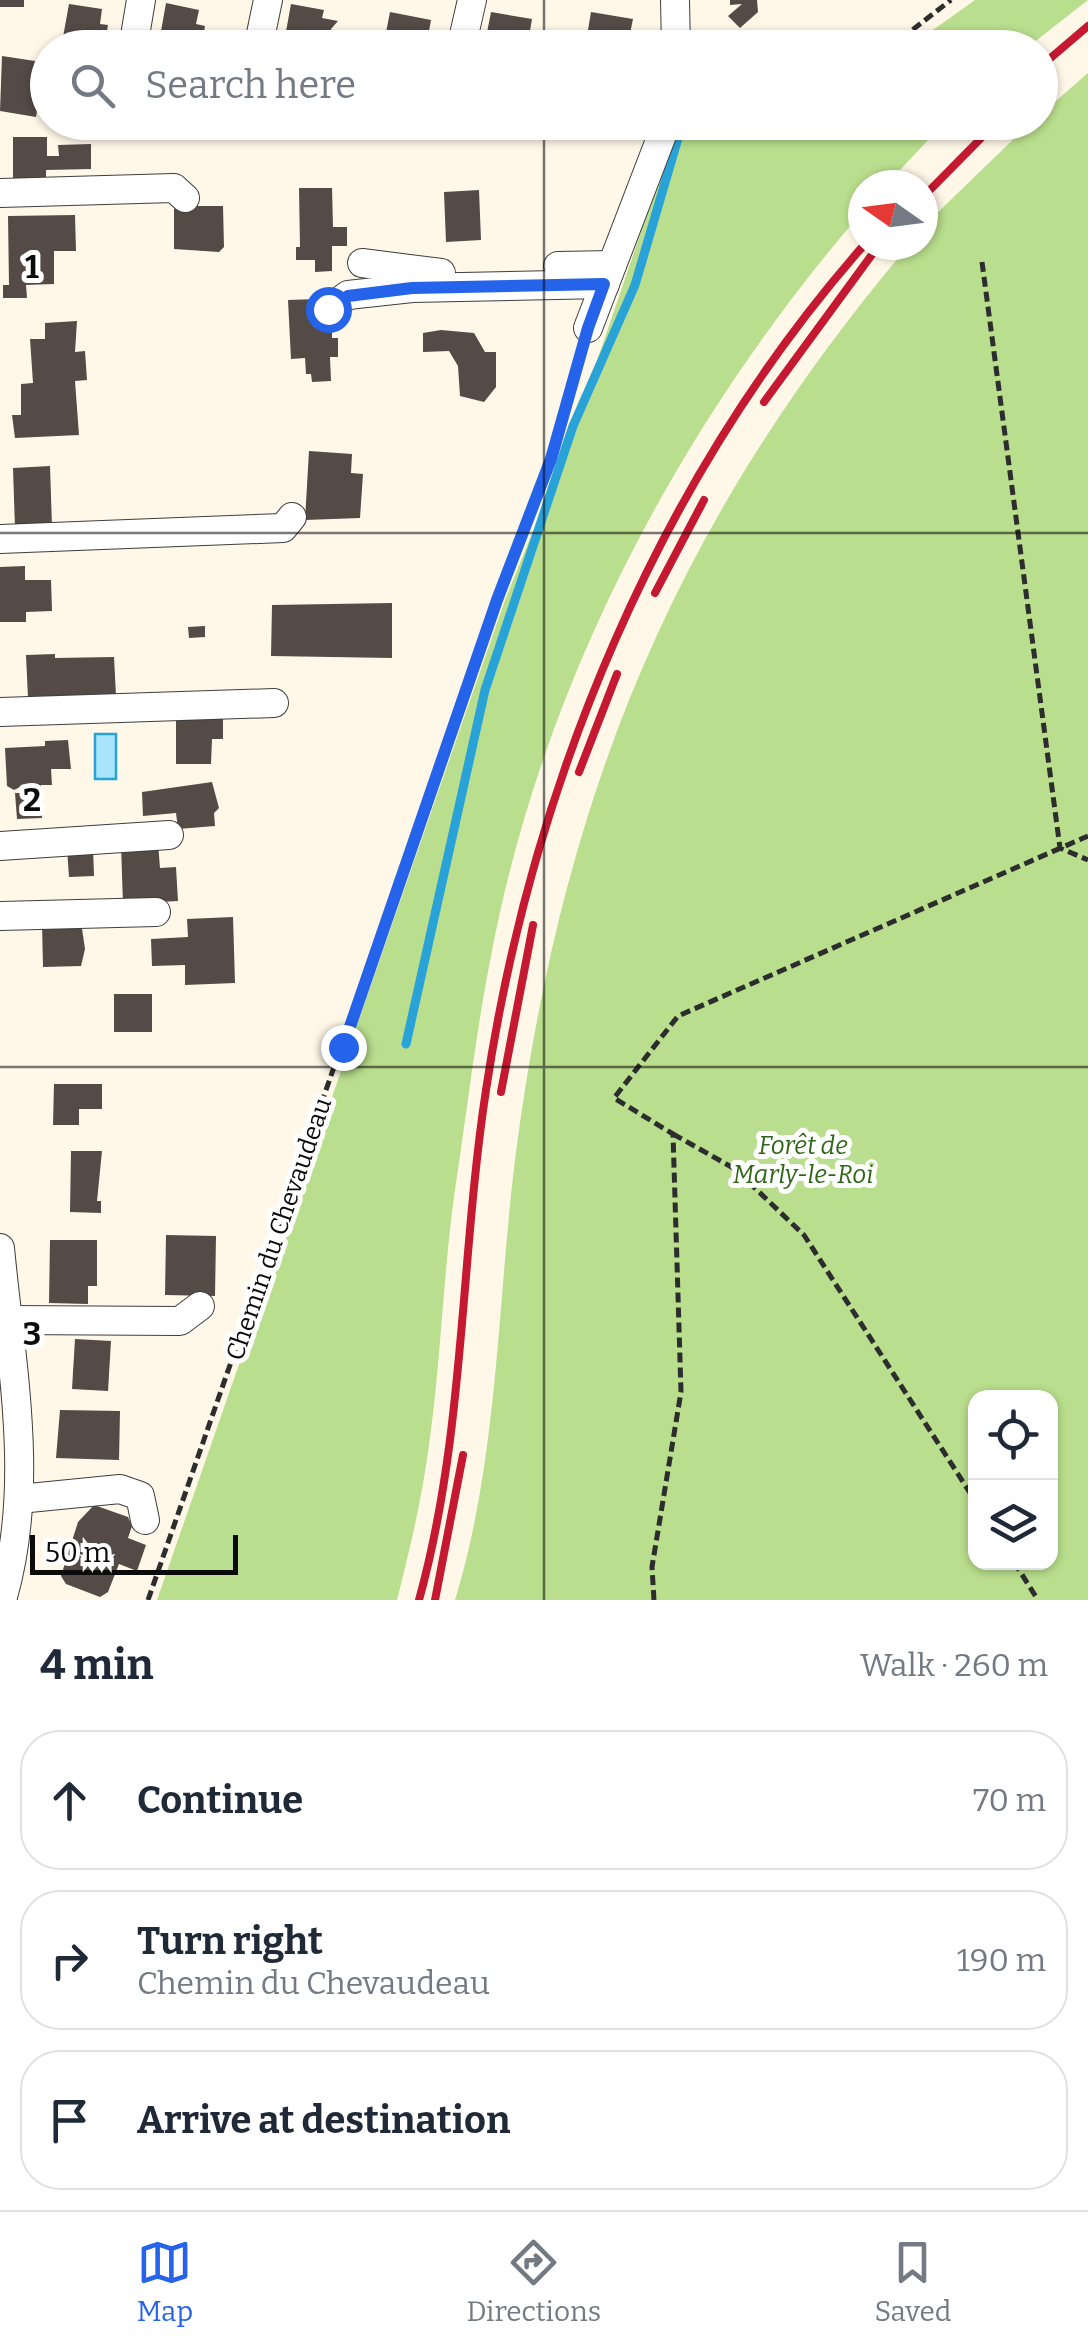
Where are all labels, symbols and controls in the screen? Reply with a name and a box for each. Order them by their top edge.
search box [30,30,1058,140]
icon: search [65,58,120,113]
text: Search here [145,62,356,108]
north arrow [848,170,938,260]
text: 1 [25,248,39,286]
route start [306,287,352,333]
text: 2 [23,781,41,819]
route end [321,1025,367,1071]
street label: Chemin du Chevaudeau [220,1094,338,1364]
park label: Forêt de Marly-le-Roi [733,1131,873,1190]
text: 3 [23,1315,41,1353]
map controls [968,1390,1058,1570]
button: locate [968,1390,1058,1480]
button: layers [968,1480,1058,1570]
scale bar [30,1530,238,1574]
text: 50 m [45,1536,110,1569]
text: 4 min [40,1640,154,1690]
text: Walk · 260 m [860,1646,1048,1684]
icon: ahead [42,1773,97,1828]
text: Continue [137,1777,303,1823]
text: 70 m [973,1781,1046,1819]
text: Turn right [137,1918,323,1964]
icon: right [42,1933,97,1988]
text: 190 m [957,1941,1046,1979]
text: Chemin du Chevaudeau [137,1964,490,2002]
icon: arrive [42,2093,97,2148]
text: Arrive at destination [137,2097,510,2143]
tab: Map [137,2235,193,2328]
tab: Directions [466,2235,601,2328]
tab: Saved [874,2235,951,2328]

